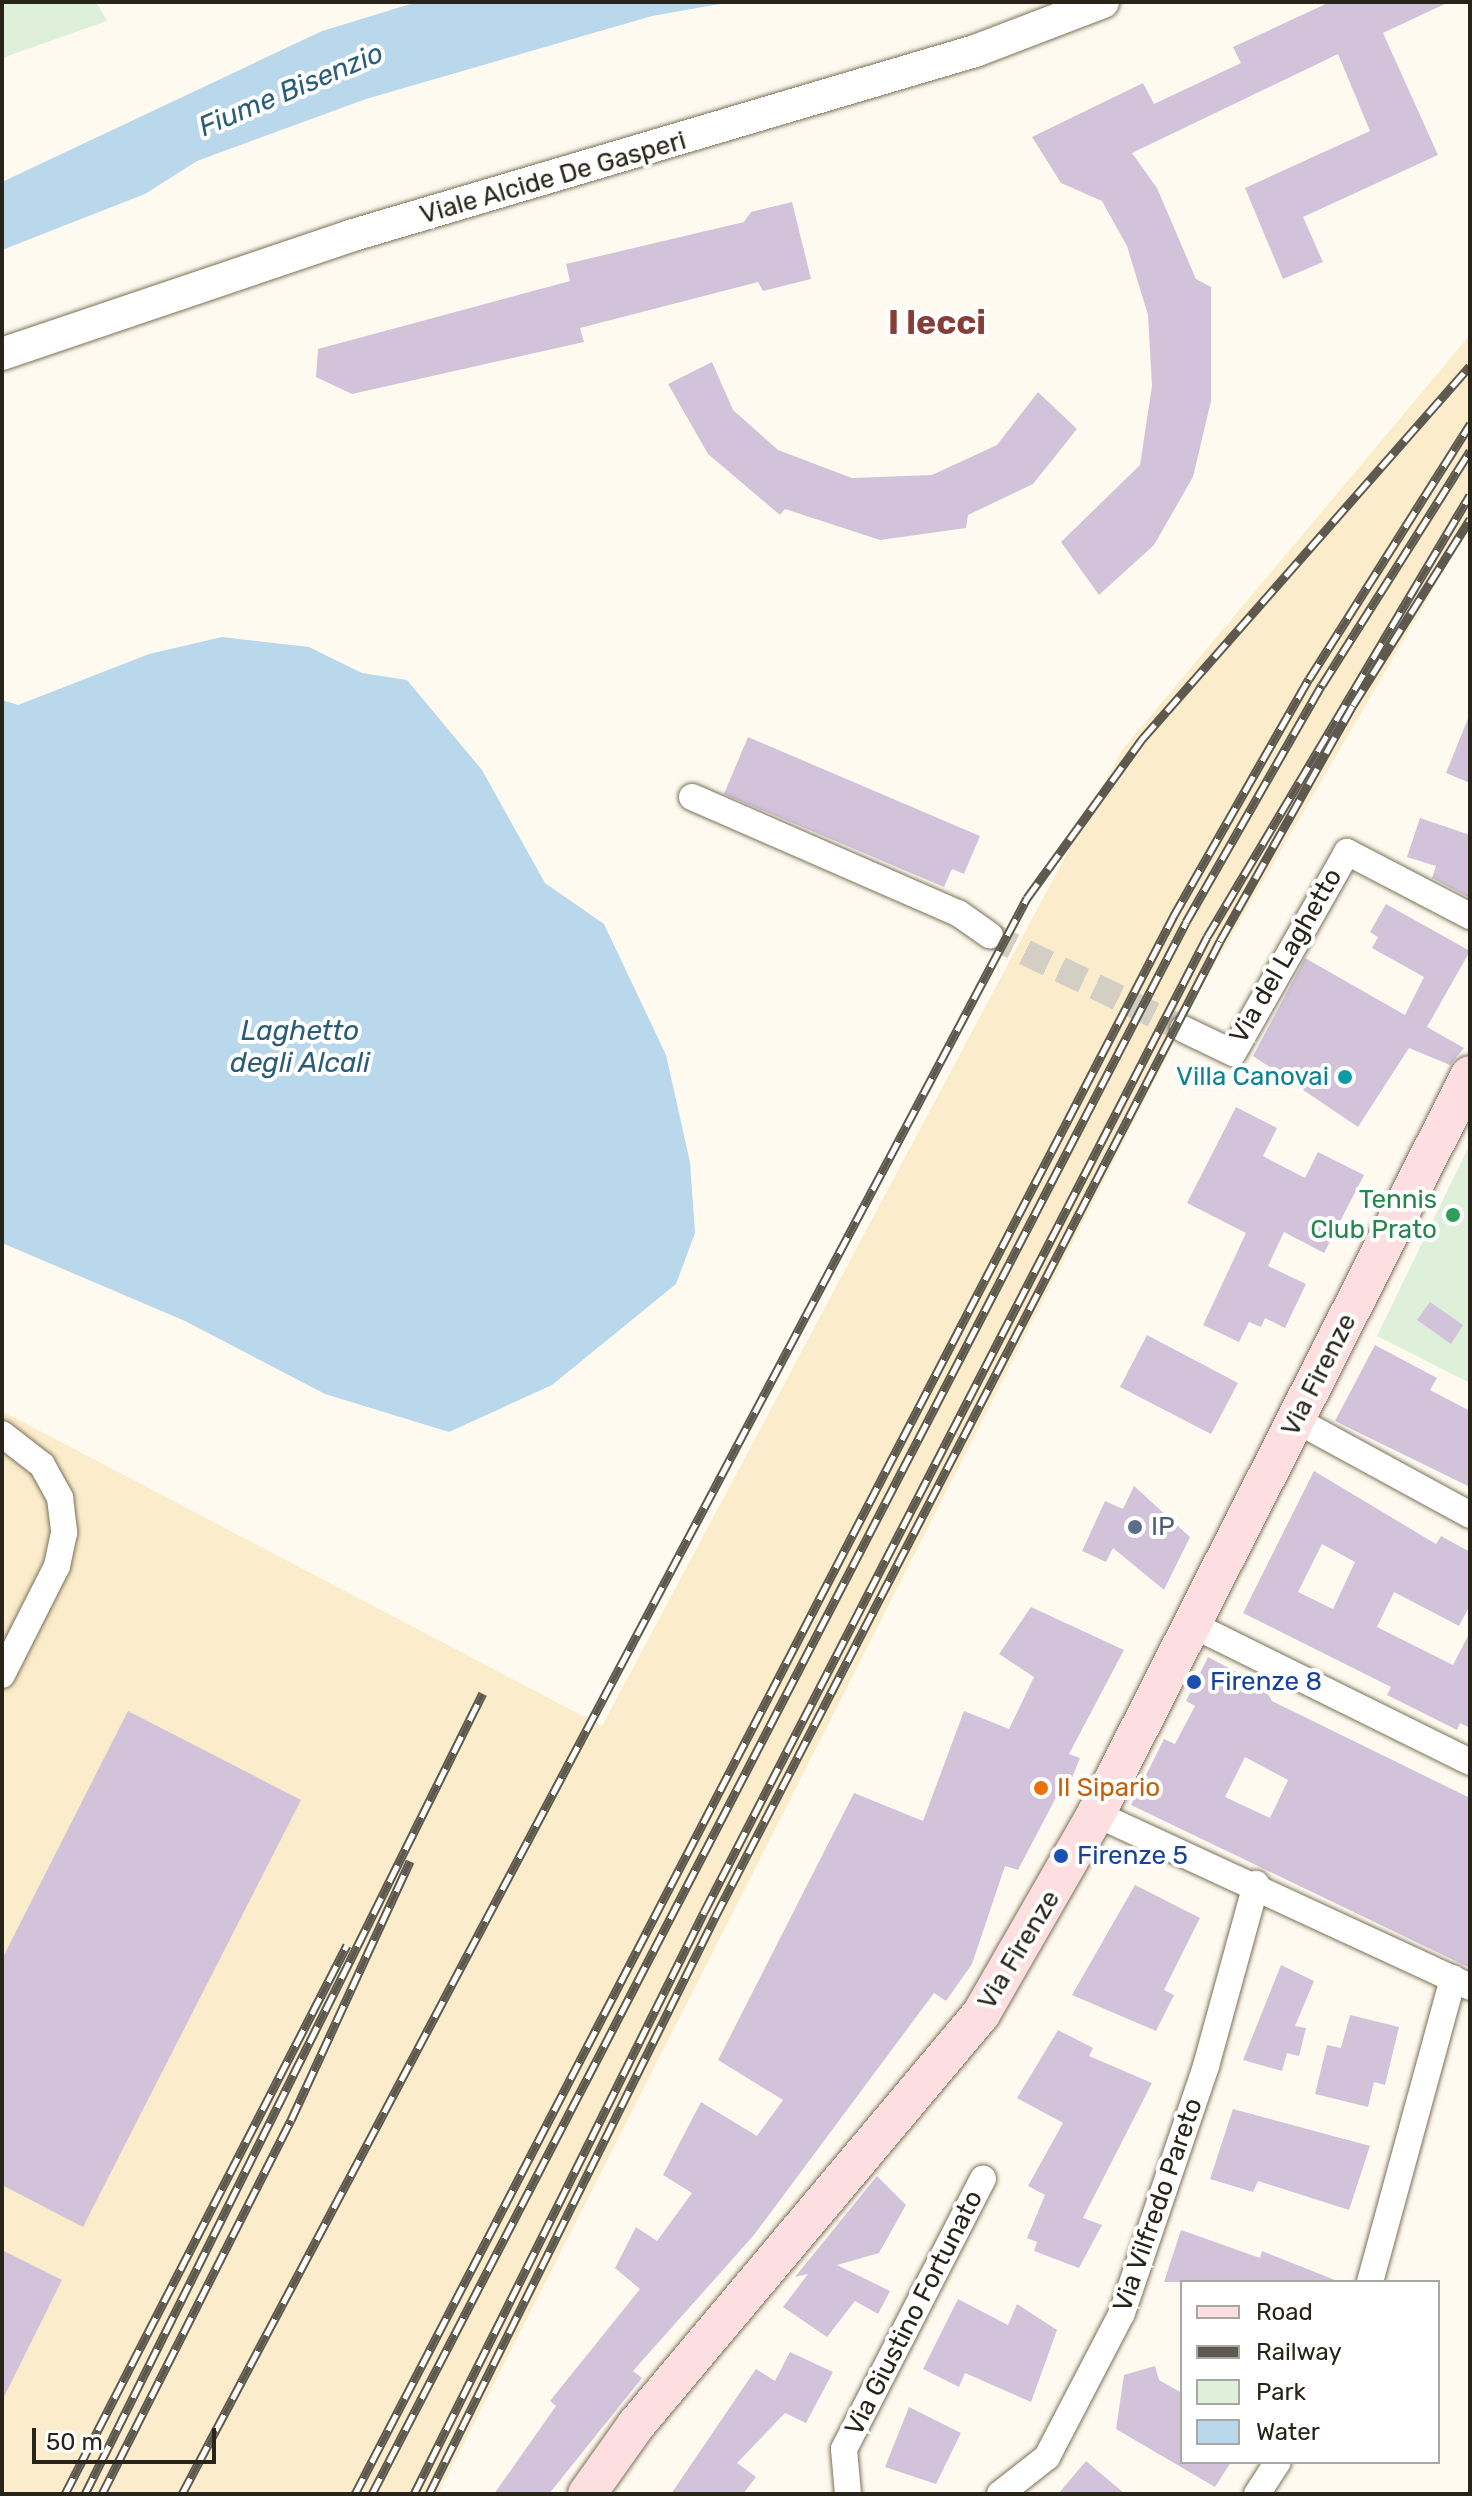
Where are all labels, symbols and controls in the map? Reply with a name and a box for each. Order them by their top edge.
water label: Fiume Bisenzio [194,36,388,144]
street label: Viale Alcide De Gasperi [416,125,690,231]
district label: I lecci [888,303,986,343]
street label: Via del Laghetto [1223,863,1349,1049]
water label: Laghetto degli Alcali [230,1014,370,1080]
place label: Villa Canovai [1176,1061,1329,1093]
marker: Villa Canovai [1336,1068,1354,1086]
place label: Tennis Club Prato [1310,1184,1437,1246]
marker: Tennis Club Prato [1444,1206,1462,1224]
street label: Via Firenze [1275,1309,1363,1441]
place label: IP [1151,1511,1175,1543]
marker: IP [1126,1518,1144,1536]
place label: Firenze 8 [1210,1666,1322,1698]
marker: Firenze 8 [1185,1673,1203,1691]
place label: Il Sipario [1057,1772,1160,1804]
marker: Il Sipario [1032,1779,1050,1797]
place label: Firenze 5 [1077,1840,1188,1872]
marker: Firenze 5 [1052,1847,1070,1865]
street label: Via Firenze [971,1885,1067,2015]
street label: Via Vilfredo Pareto [1107,2094,1209,2316]
street label: Via Giustino Fortunato [839,2185,989,2441]
legend [1180,2280,1440,2464]
text: Road [1256,2298,1313,2326]
text: Railway [1256,2338,1342,2366]
text: Park [1256,2378,1306,2406]
scale bar [36,2412,220,2462]
text: Water [1256,2418,1320,2446]
text: 50 m [46,2428,103,2456]

